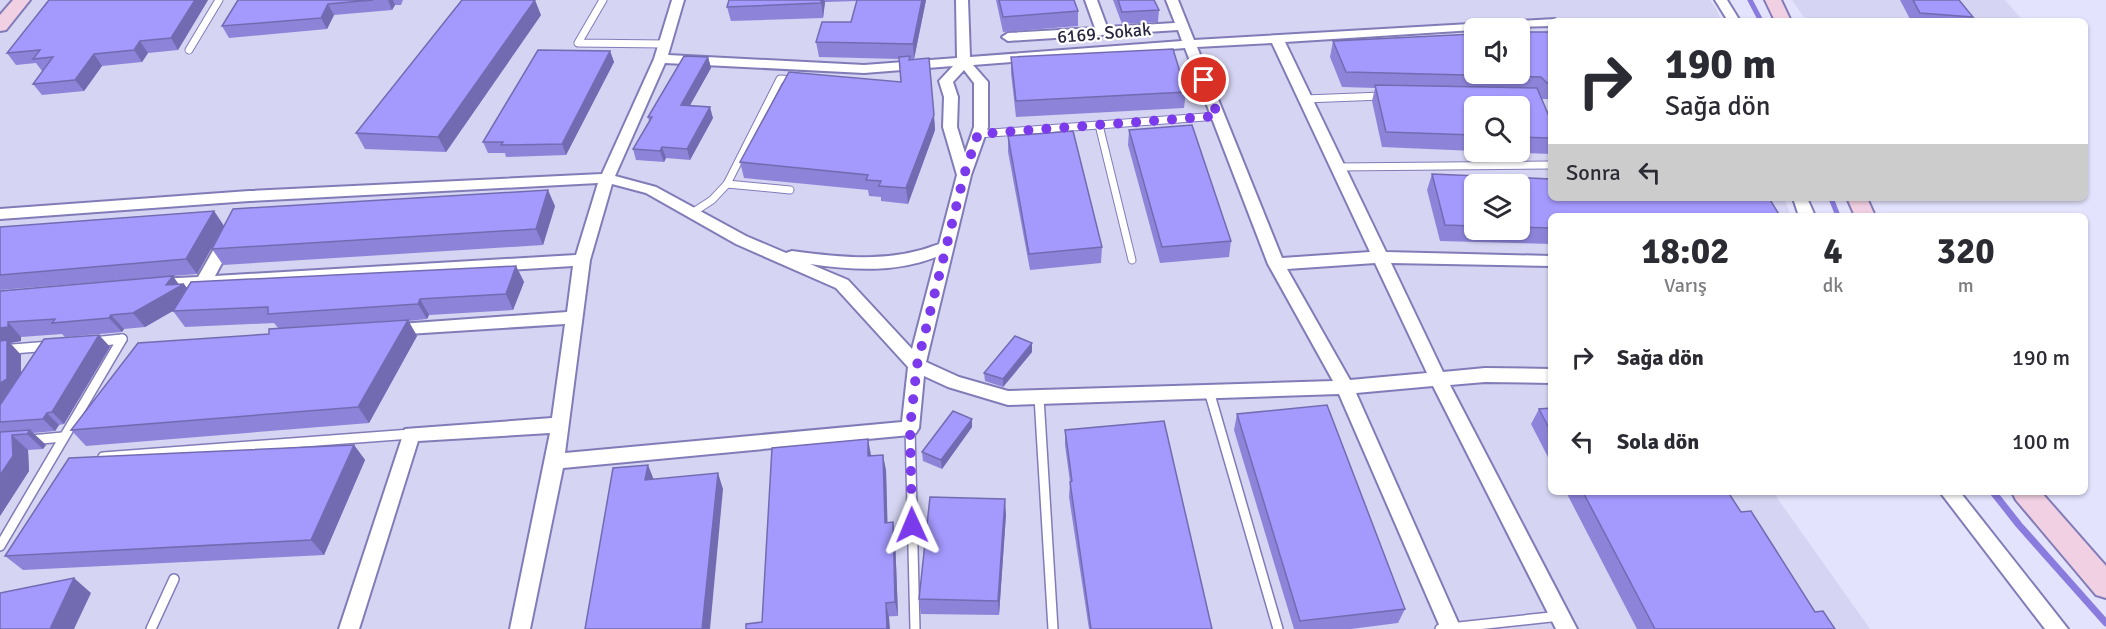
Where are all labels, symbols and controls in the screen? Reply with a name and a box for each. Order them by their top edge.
street label: 6169. Sokak [1056,18,1152,48]
map controls [1464,18,1530,240]
button: sound [1464,18,1530,84]
text: 190 m [1665,39,1776,90]
icon: right [1566,42,1644,120]
pin [1178,54,1229,105]
icon: arrive [1187,63,1220,96]
text: Sağa dön [1665,90,1771,123]
button: search [1464,96,1530,162]
icon: left [1633,156,1666,189]
text: Sonra [1566,159,1621,186]
button: layers [1464,174,1530,240]
text: 18:02 [1641,229,1730,274]
text: 4 [1823,229,1843,274]
text: 320 [1936,229,1995,274]
text: Varış [1664,273,1707,298]
text: dk [1823,273,1843,298]
text: m [1958,273,1974,298]
icon: right [1566,341,1599,374]
text: Sağa dön [1617,344,1704,371]
text: 190 m [2012,344,2070,371]
icon: left [1566,425,1599,458]
text: Sola dön [1617,428,1699,455]
text: 100 m [2012,428,2070,455]
position arrow [880,493,944,557]

